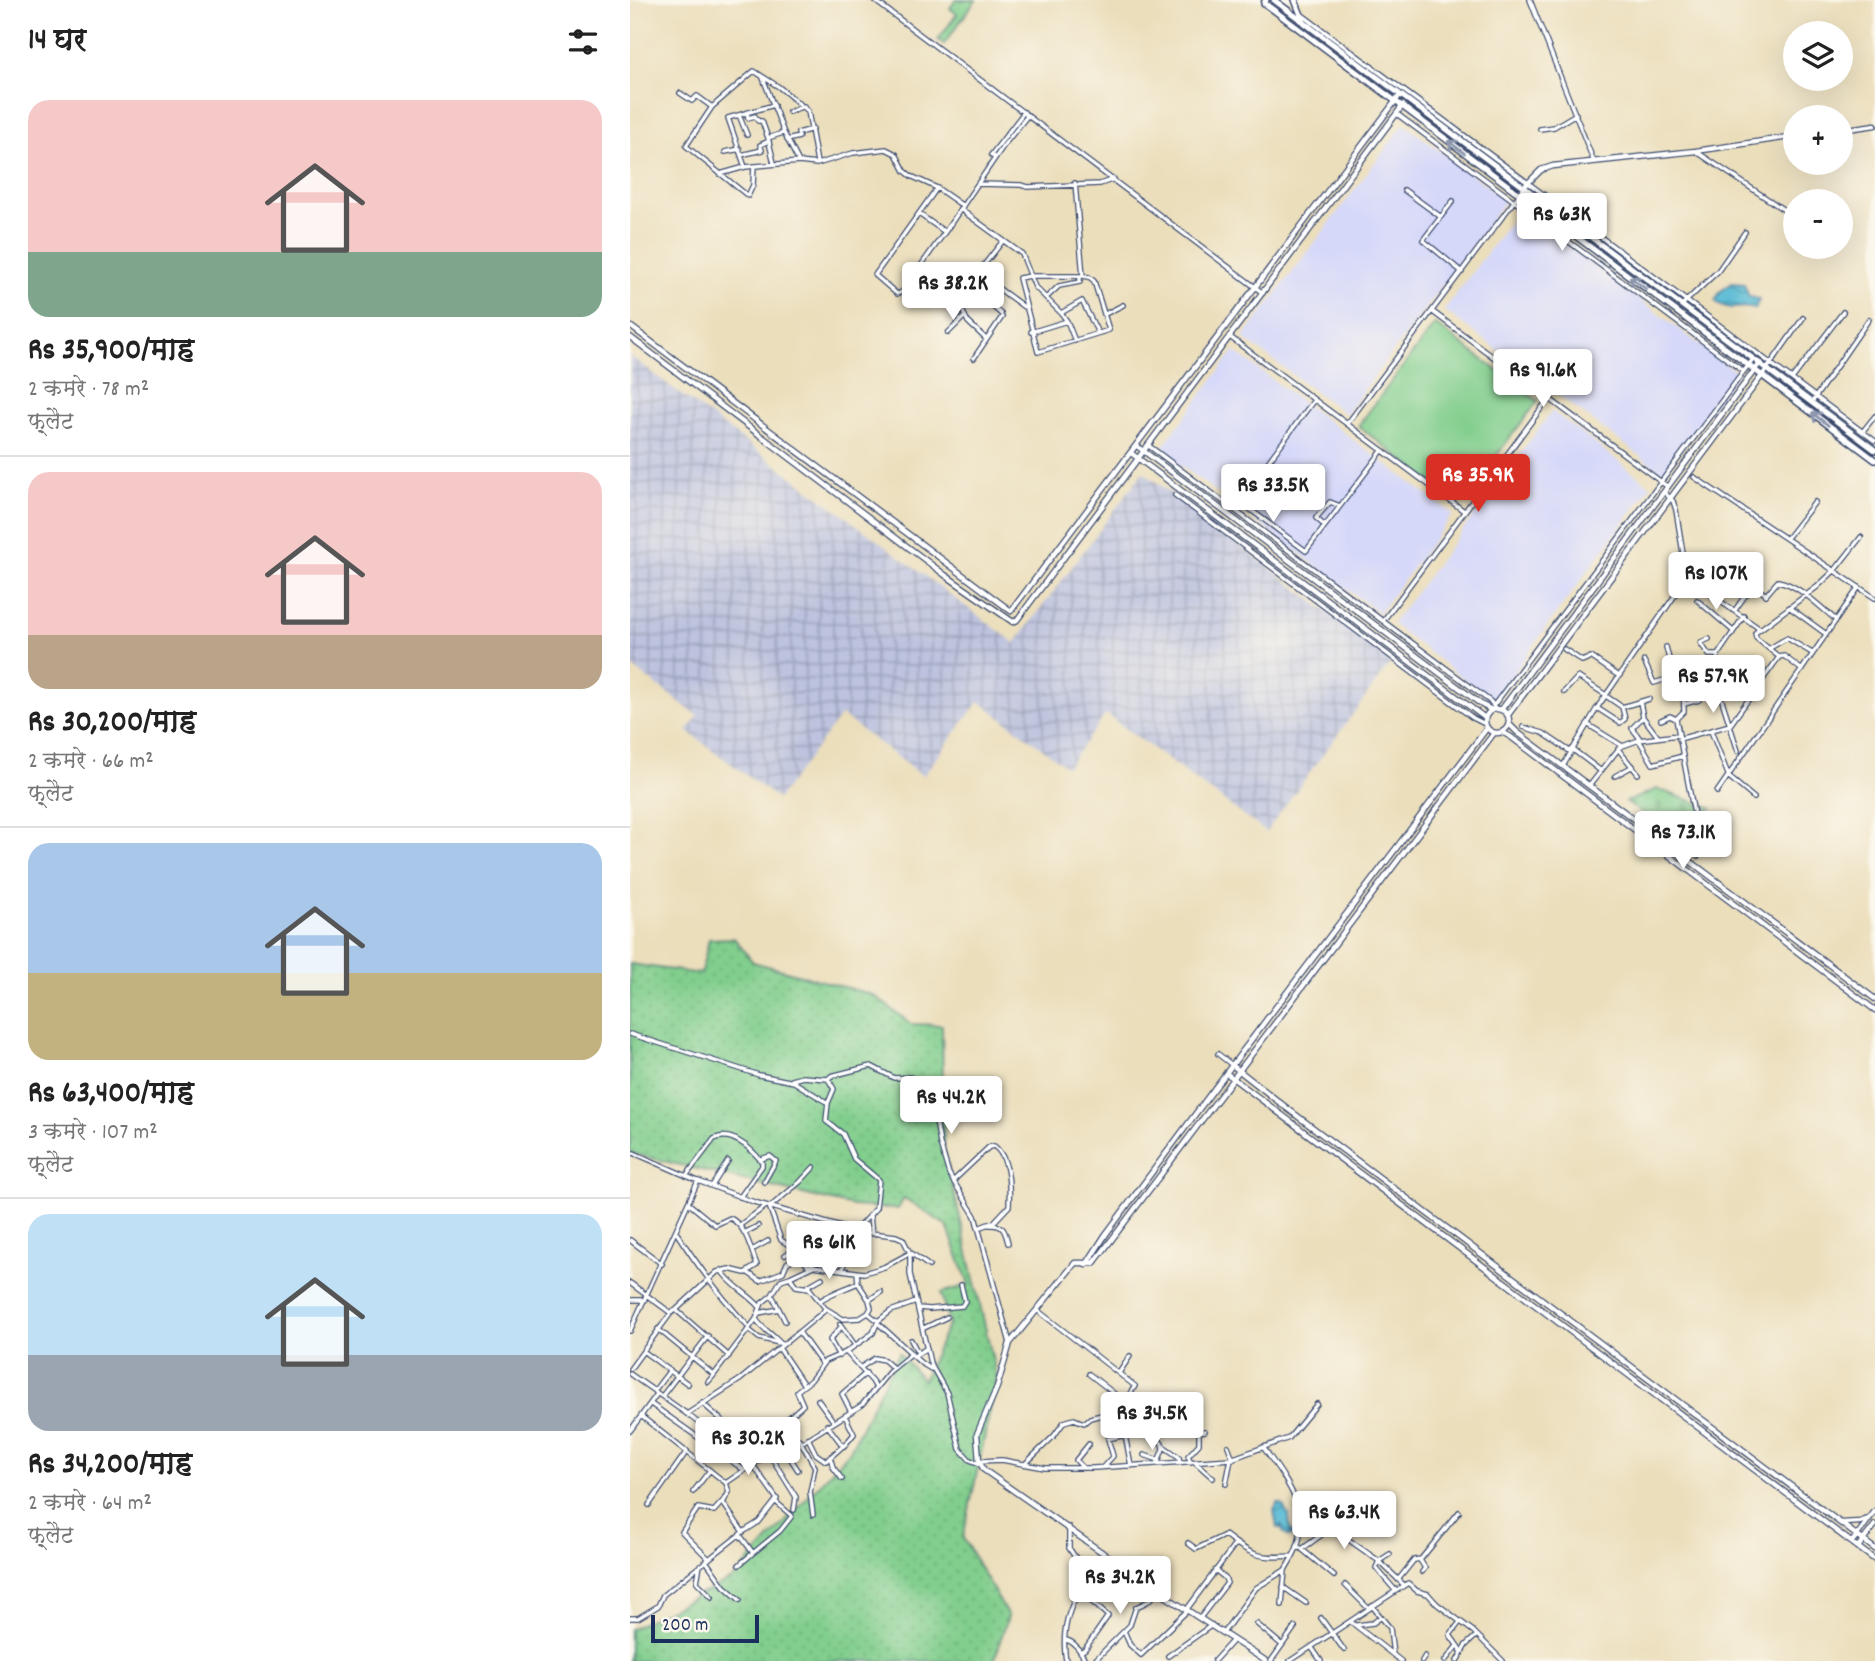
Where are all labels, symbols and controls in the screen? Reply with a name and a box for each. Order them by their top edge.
text: 14 घर [28,21,86,64]
map controls [1783,21,1853,259]
button: layers [1783,21,1853,91]
icon: filters [564,23,602,61]
button: + [1783,105,1853,175]
one-way arrow [1447,139,1466,154]
icon: home [252,145,378,271]
button: − [1783,189,1853,259]
pin: Rs 63K [1505,194,1619,253]
text: Rs 63K [1533,199,1591,232]
pin: Rs 38.2K [881,262,1025,322]
text: Rs 38.2K [918,268,988,301]
one-way arrow [1630,275,1648,290]
text: Rs 35,900/माह [28,331,194,374]
pin: Rs 91.6K [1471,350,1615,409]
text: Rs 91.6K [1509,355,1577,388]
text: 2 कमरे · 78 m² [28,374,149,407]
text: फ़्लैट [28,407,74,440]
one-way arrow [1812,412,1830,427]
pin: Rs 35.9K [1406,454,1550,514]
text: Rs 35.9K [1442,460,1514,493]
pin: Rs 33.5K [1201,464,1345,524]
text: Rs 33.5K [1237,470,1309,503]
icon: home [252,517,378,643]
pin: Rs 107K [1651,552,1781,612]
text: Rs 107K [1684,558,1748,591]
pin: Rs 57.9K [1641,656,1785,715]
text: Rs 57.9K [1678,661,1748,694]
text: Rs 30,200/माह [28,703,196,746]
text: 2 कमरे · 66 m² [28,746,154,779]
text: फ़्लैट [28,779,74,812]
pin: Rs 73.1K [1611,812,1755,871]
text: Rs 73.1K [1651,817,1715,850]
icon: home [252,888,378,1014]
text: Rs 63,400/माह [28,1074,194,1117]
pin: Rs 44.2K [879,1076,1023,1136]
text: Rs 44.2K [916,1082,986,1115]
text: 3 कमरे · 107 m² [28,1117,158,1150]
text: फ़्लैट [28,1150,74,1183]
pin: Rs 61K [772,1222,886,1281]
text: Rs 61K [802,1227,856,1260]
icon: home [252,1259,378,1385]
pin: Rs 34.5K [1080,1392,1224,1452]
text: Rs 34.5K [1116,1398,1188,1431]
pin: Rs 30.2K [676,1418,820,1477]
text: Rs 30.2K [711,1423,785,1456]
text: Rs 34,200/माह [28,1445,192,1488]
text: 2 कमरे · 64 m² [28,1488,152,1521]
pin: Rs 63.4K [1272,1492,1416,1551]
text: Rs 63.4K [1308,1497,1380,1530]
text: फ़्लैट [28,1521,74,1554]
pin: Rs 34.2K [1048,1556,1192,1616]
text: Rs 34.2K [1085,1562,1155,1595]
scale bar [651,1612,760,1644]
text: 200 m [662,1613,708,1640]

